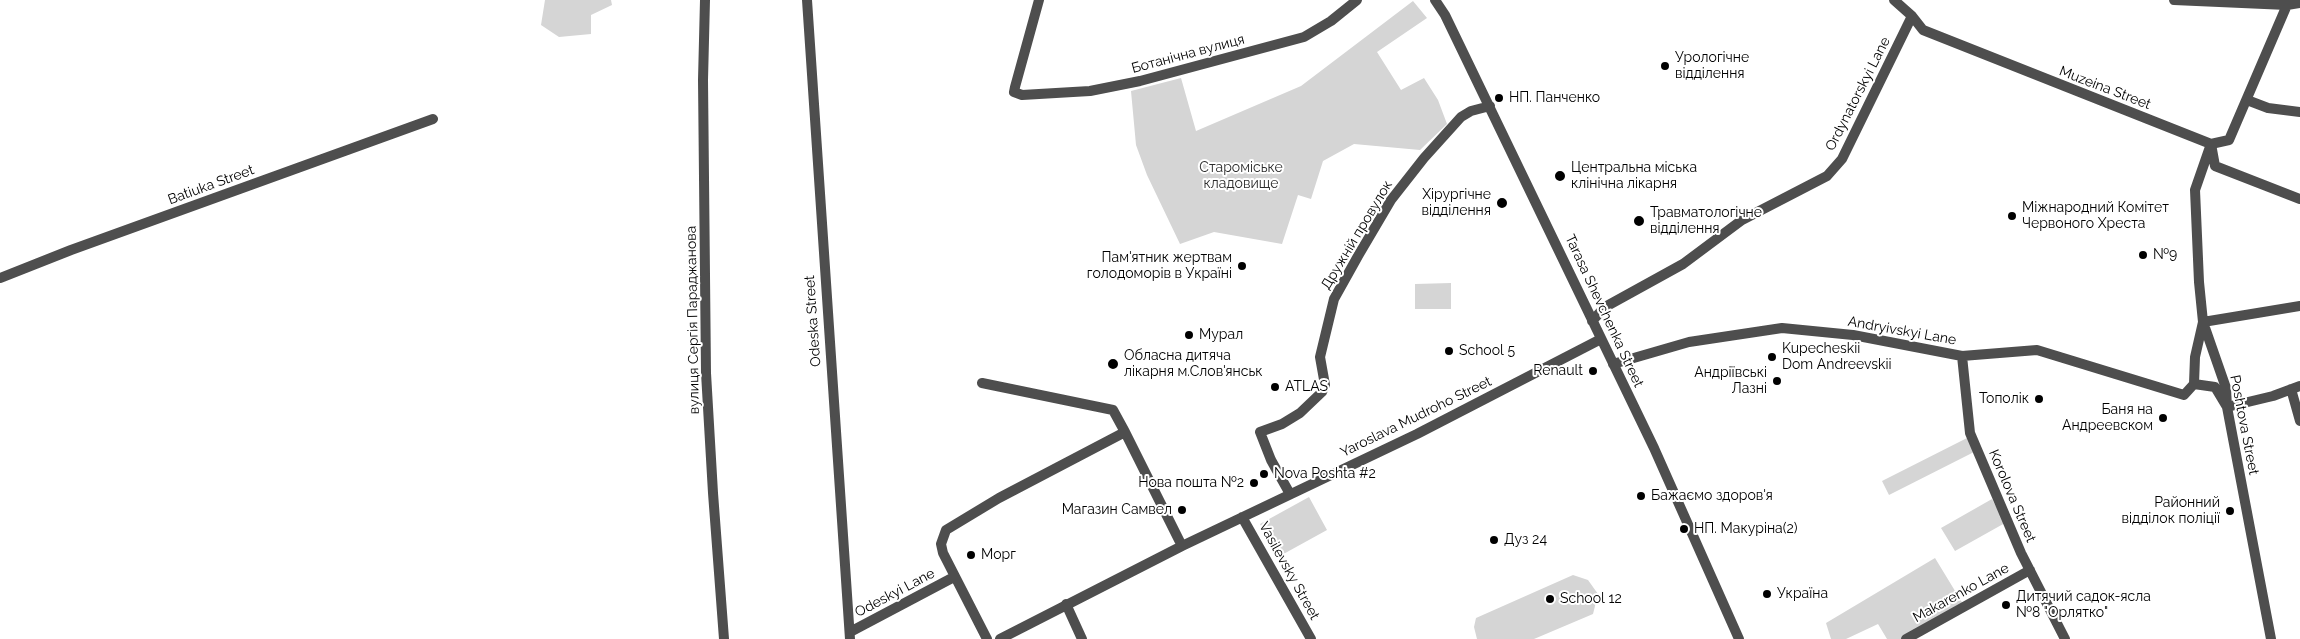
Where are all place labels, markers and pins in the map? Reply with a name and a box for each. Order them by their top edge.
place label: Урологічне відділення [1675,50,1749,82]
marker: Урологічне відділення [1659,60,1671,72]
place label: НП. Панченко [1509,90,1600,106]
marker: НП. Панченко [1493,92,1505,104]
place label: Центральна міська клінічна лікарня [1571,160,1697,192]
marker: Центральна міська клінічна лікарня [1553,169,1567,183]
place label: Хірургічне відділення [1421,187,1491,220]
marker: Хірургічне відділення [1495,196,1509,210]
place label: Міжнародний Комітет Червоного Хреста [2022,200,2169,232]
place label: Травматологічне відділення [1650,205,1762,238]
marker: Міжнародний Комітет Червоного Хреста [2006,210,2018,222]
marker: Травматологічне відділення [1632,214,1646,228]
place label: №9 [2153,247,2177,263]
marker: №9 [2137,249,2149,261]
place label: Пам'ятник жертвам голодоморів в Україні [1087,250,1232,282]
marker: Пам'ятник жертвам голодоморів в Україні [1236,260,1248,272]
place label: Мурал [1199,327,1243,343]
marker: Мурал [1183,329,1195,341]
place label: Kupecheskii Dom Andreevskii [1782,341,1892,374]
place label: School 5 [1459,343,1515,359]
marker: School 5 [1443,345,1455,357]
place label: Обласна дитяча лікарня м.Слов'янськ [1124,348,1262,381]
marker: Kupecheskii Dom Andreevskii [1766,351,1778,363]
marker: Обласна дитяча лікарня м.Слов'янськ [1106,357,1120,371]
place label: Renault [1533,363,1583,379]
marker: Renault [1587,365,1599,377]
place label: Андріївські Лазні [1694,365,1767,398]
marker: Андріївські Лазні [1771,375,1783,387]
place label: ATLAS [1285,379,1328,395]
marker: ATLAS [1269,381,1281,393]
place label: Тополік [1979,391,2029,407]
marker: Тополік [2033,393,2045,405]
place label: Баня на Андреевском [2062,402,2153,434]
marker: Баня на Андреевском [2157,412,2169,424]
place label: Nova Poshta #2 [1274,466,1376,482]
marker: Nova Poshta #2 [1258,468,1270,480]
place label: Нова пошта №2 [1138,475,1244,491]
marker: Нова пошта №2 [1248,477,1260,489]
place label: Бажаємо здоров'я [1651,488,1773,504]
marker: Бажаємо здоров'я [1635,490,1647,502]
place label: Районний відділок поліції [2122,495,2220,528]
place label: Магазин Самвел [1062,502,1172,518]
marker: Магазин Самвел [1176,504,1188,516]
marker: Районний відділок поліції [2224,505,2236,517]
place label: НП. Макуріна(2) [1694,521,1798,537]
marker: НП. Макуріна(2) [1678,523,1690,535]
place label: Дуз 24 [1504,532,1547,548]
marker: Дуз 24 [1488,534,1500,546]
place label: Морг [981,547,1016,563]
marker: Морг [965,549,977,561]
place label: Україна [1777,586,1828,602]
marker: Україна [1761,588,1773,600]
place label: Дитячий садок-ясла №8 "Орлятко" [2016,589,2151,622]
place label: School 12 [1560,591,1622,607]
marker: School 12 [1544,593,1556,605]
marker: Дитячий садок-ясла №8 "Орлятко" [2000,599,2012,611]

